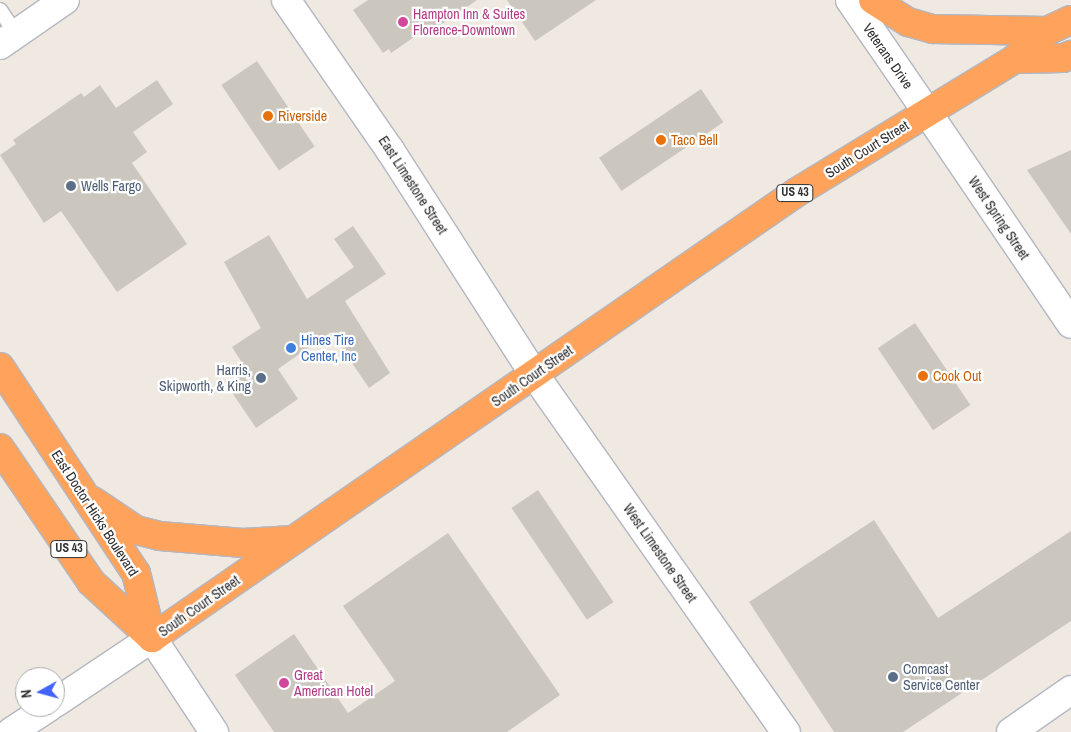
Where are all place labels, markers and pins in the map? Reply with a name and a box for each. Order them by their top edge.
place label: Hampton Inn & Suites Florence-Downtown [413,6,525,38]
marker: Hampton Inn & Suites Florence-Downtown [397,16,409,28]
place label: Riverside [278,108,327,124]
marker: Riverside [262,110,274,122]
place label: Taco Bell [671,132,718,148]
marker: Taco Bell [655,134,667,146]
place label: Wells Fargo [81,178,141,194]
marker: Wells Fargo [65,180,77,192]
place label: Hines Tire Center, Inc [301,332,357,364]
marker: Hines Tire Center, Inc [285,342,297,354]
place label: Harris, Skipworth, & King [159,362,251,394]
place label: Cook Out [933,368,981,384]
marker: Cook Out [917,370,929,382]
marker: Harris, Skipworth, & King [255,372,267,384]
place label: Comcast Service Center [903,661,980,694]
place label: Great American Hotel [294,667,373,700]
marker: Comcast Service Center [887,671,899,683]
marker: Great American Hotel [278,677,290,689]

